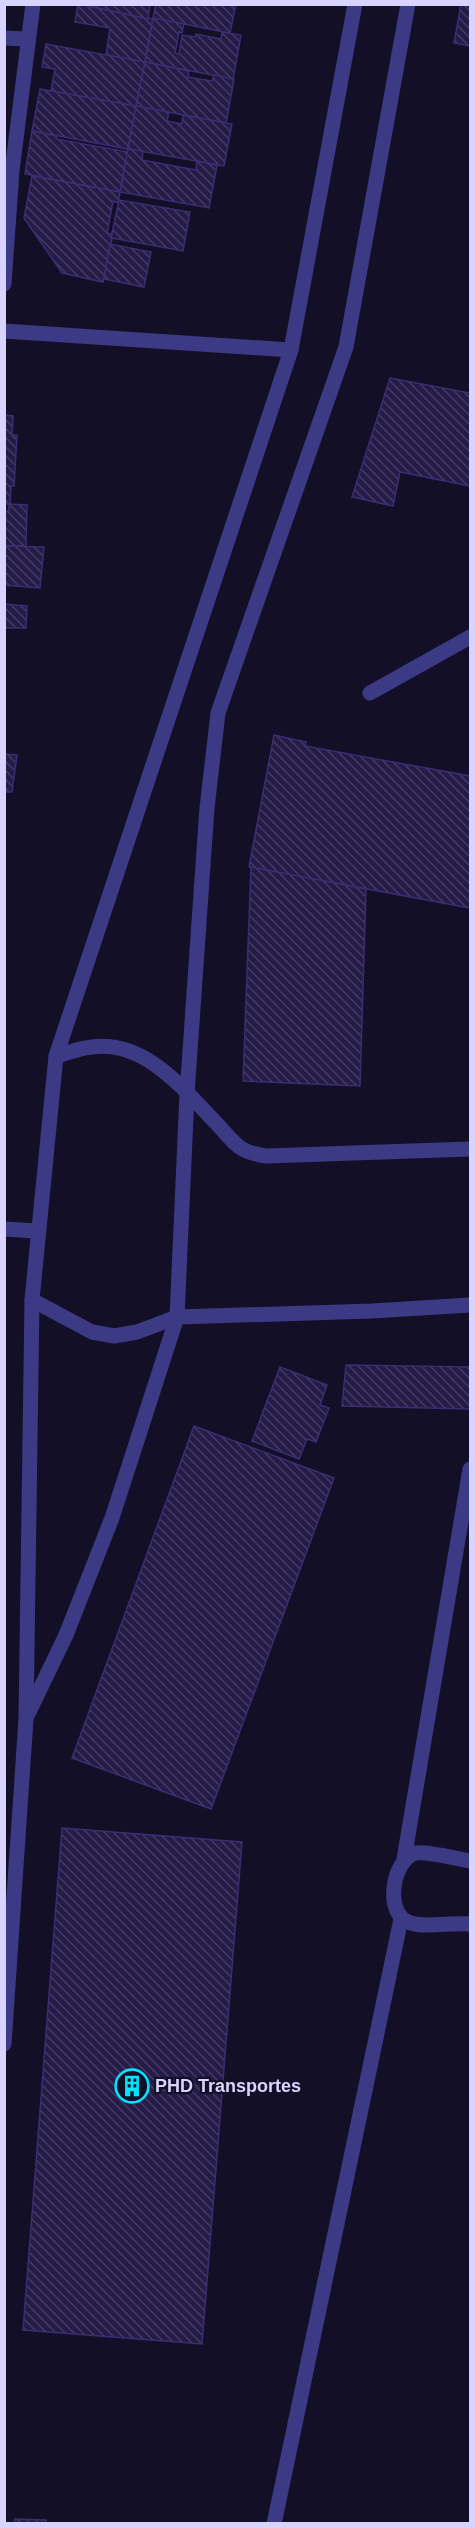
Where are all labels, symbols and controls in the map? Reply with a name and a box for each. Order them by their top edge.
building icon: PHD Transportes [114,2068,150,2104]
place label: PHD Transportes [155,2076,301,2096]

